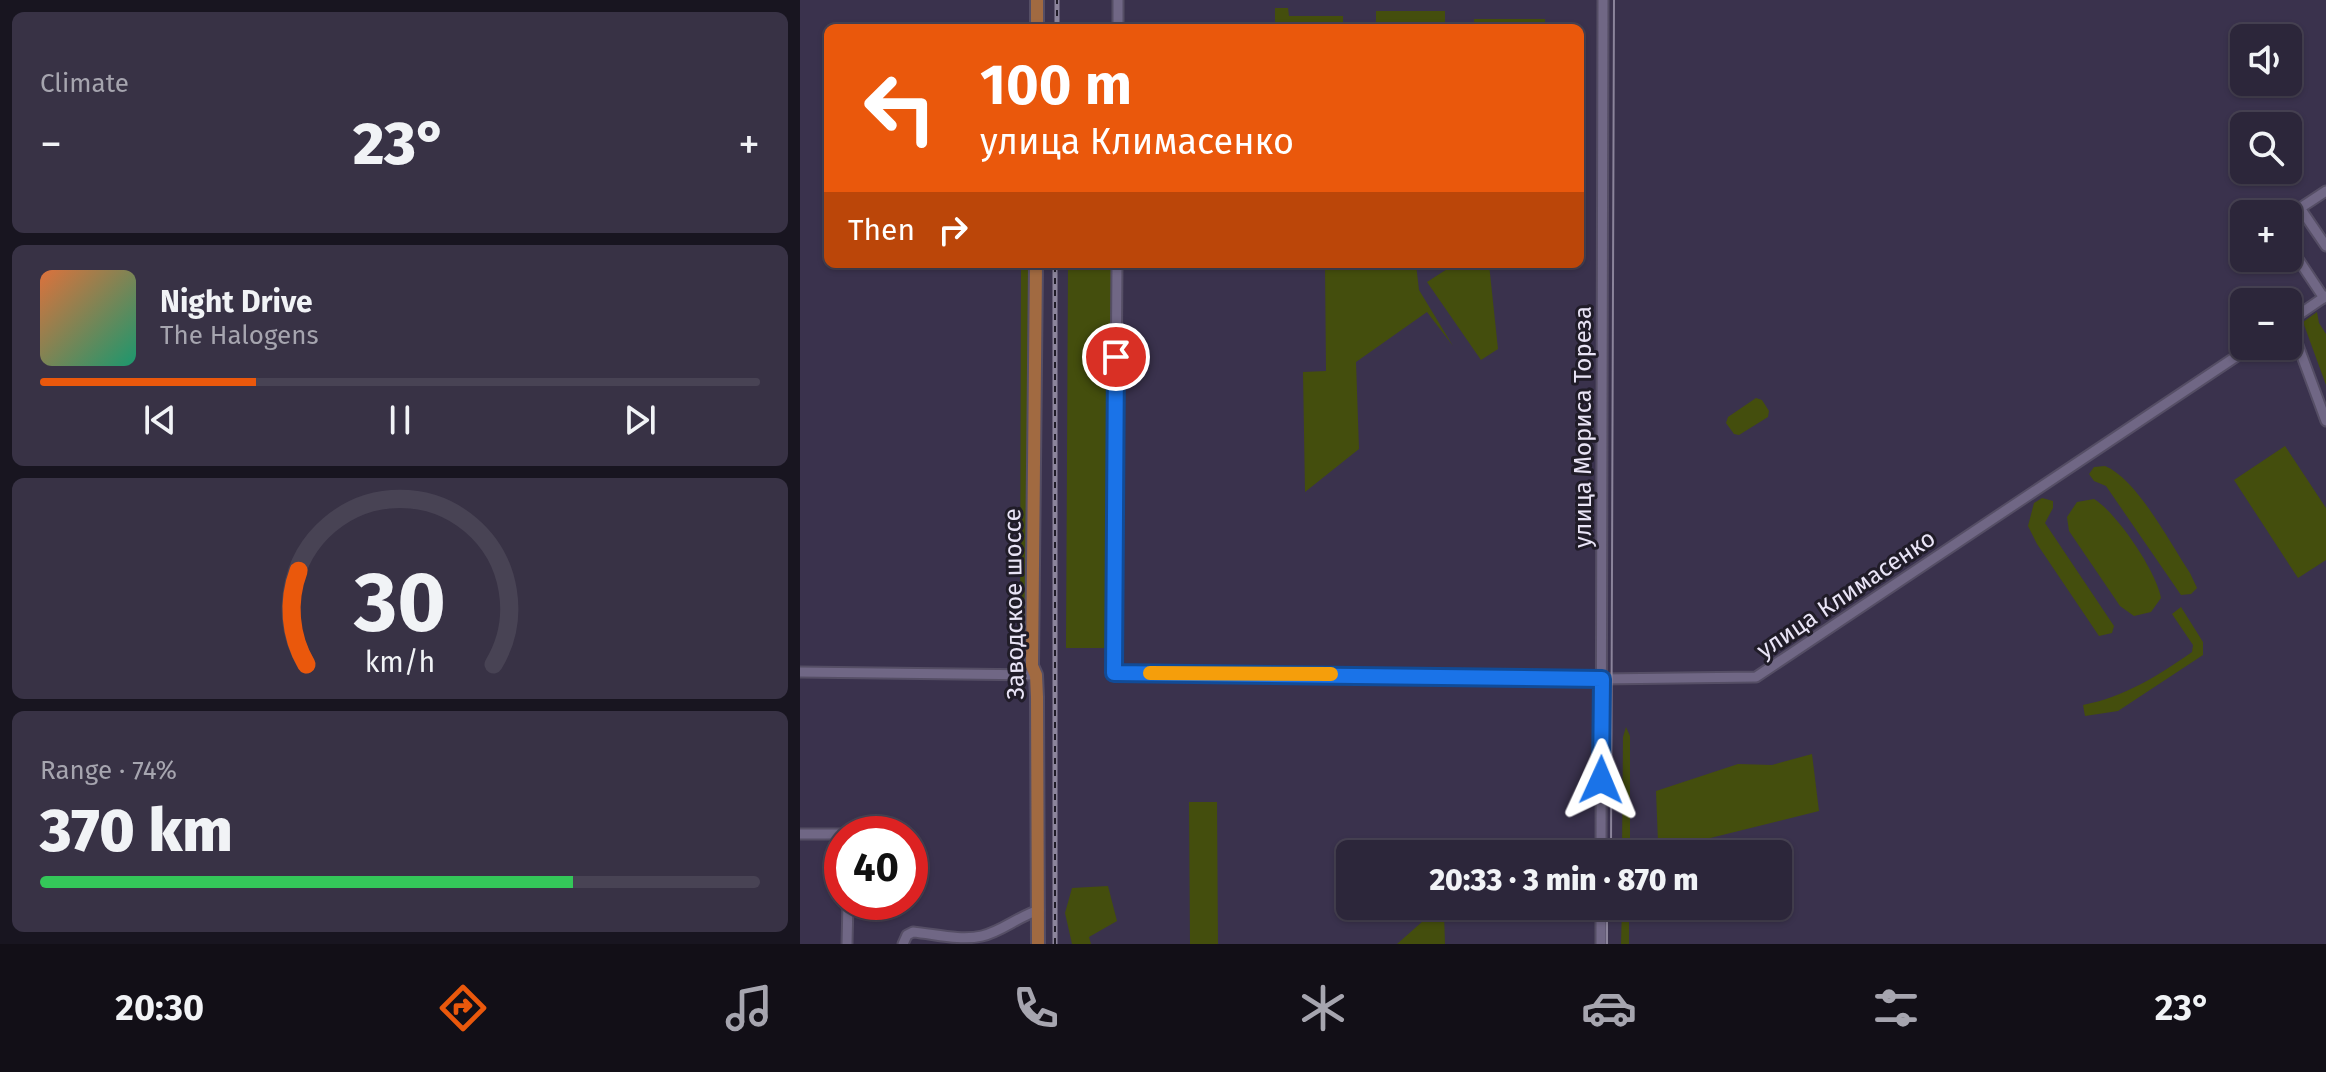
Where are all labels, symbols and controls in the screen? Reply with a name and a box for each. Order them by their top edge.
map controls [2230,24,2302,360]
button: sound [2230,24,2302,96]
text: 100 m [980,52,1132,119]
icon: left [848,56,952,160]
text: Climate [40,68,129,99]
text: 23° [353,108,447,180]
button: search [2230,112,2302,184]
text: − [40,118,62,171]
text: + [738,118,760,171]
text: улица Климасенко [980,120,1294,164]
button: + [2230,200,2302,272]
icon: right [931,208,975,252]
text: Then [848,212,915,248]
text: Night Drive [160,284,313,320]
button: − [2230,288,2302,360]
street label: улица Мориса Тореза [1569,306,1597,548]
text: The Halogens [160,320,319,351]
pin [1082,323,1150,391]
icon: arrive [1094,335,1138,379]
icon: previous [138,398,182,442]
icon: pause [378,398,422,442]
icon: next [618,398,662,442]
street label: Заводское шоссе [998,508,1030,700]
street label: улица Климасенко [1751,524,1941,664]
text: 30 [353,552,446,652]
text: km/h [365,645,435,680]
position arrow [1559,738,1643,822]
text: Range · 74% [40,755,177,786]
text: 370 km [40,795,233,867]
speed limit sign: 40 [824,816,928,920]
text: 20:33 · 3 min · 870 m [1429,862,1699,898]
icon: directions [435,980,491,1036]
icon: music [721,980,777,1036]
icon: phone [1008,980,1064,1036]
icon: climate [1295,980,1351,1036]
icon: car [1581,980,1637,1036]
icon: filters [1868,980,1924,1036]
text: 20:30 [115,986,204,1030]
text: 23° [2155,986,2211,1030]

